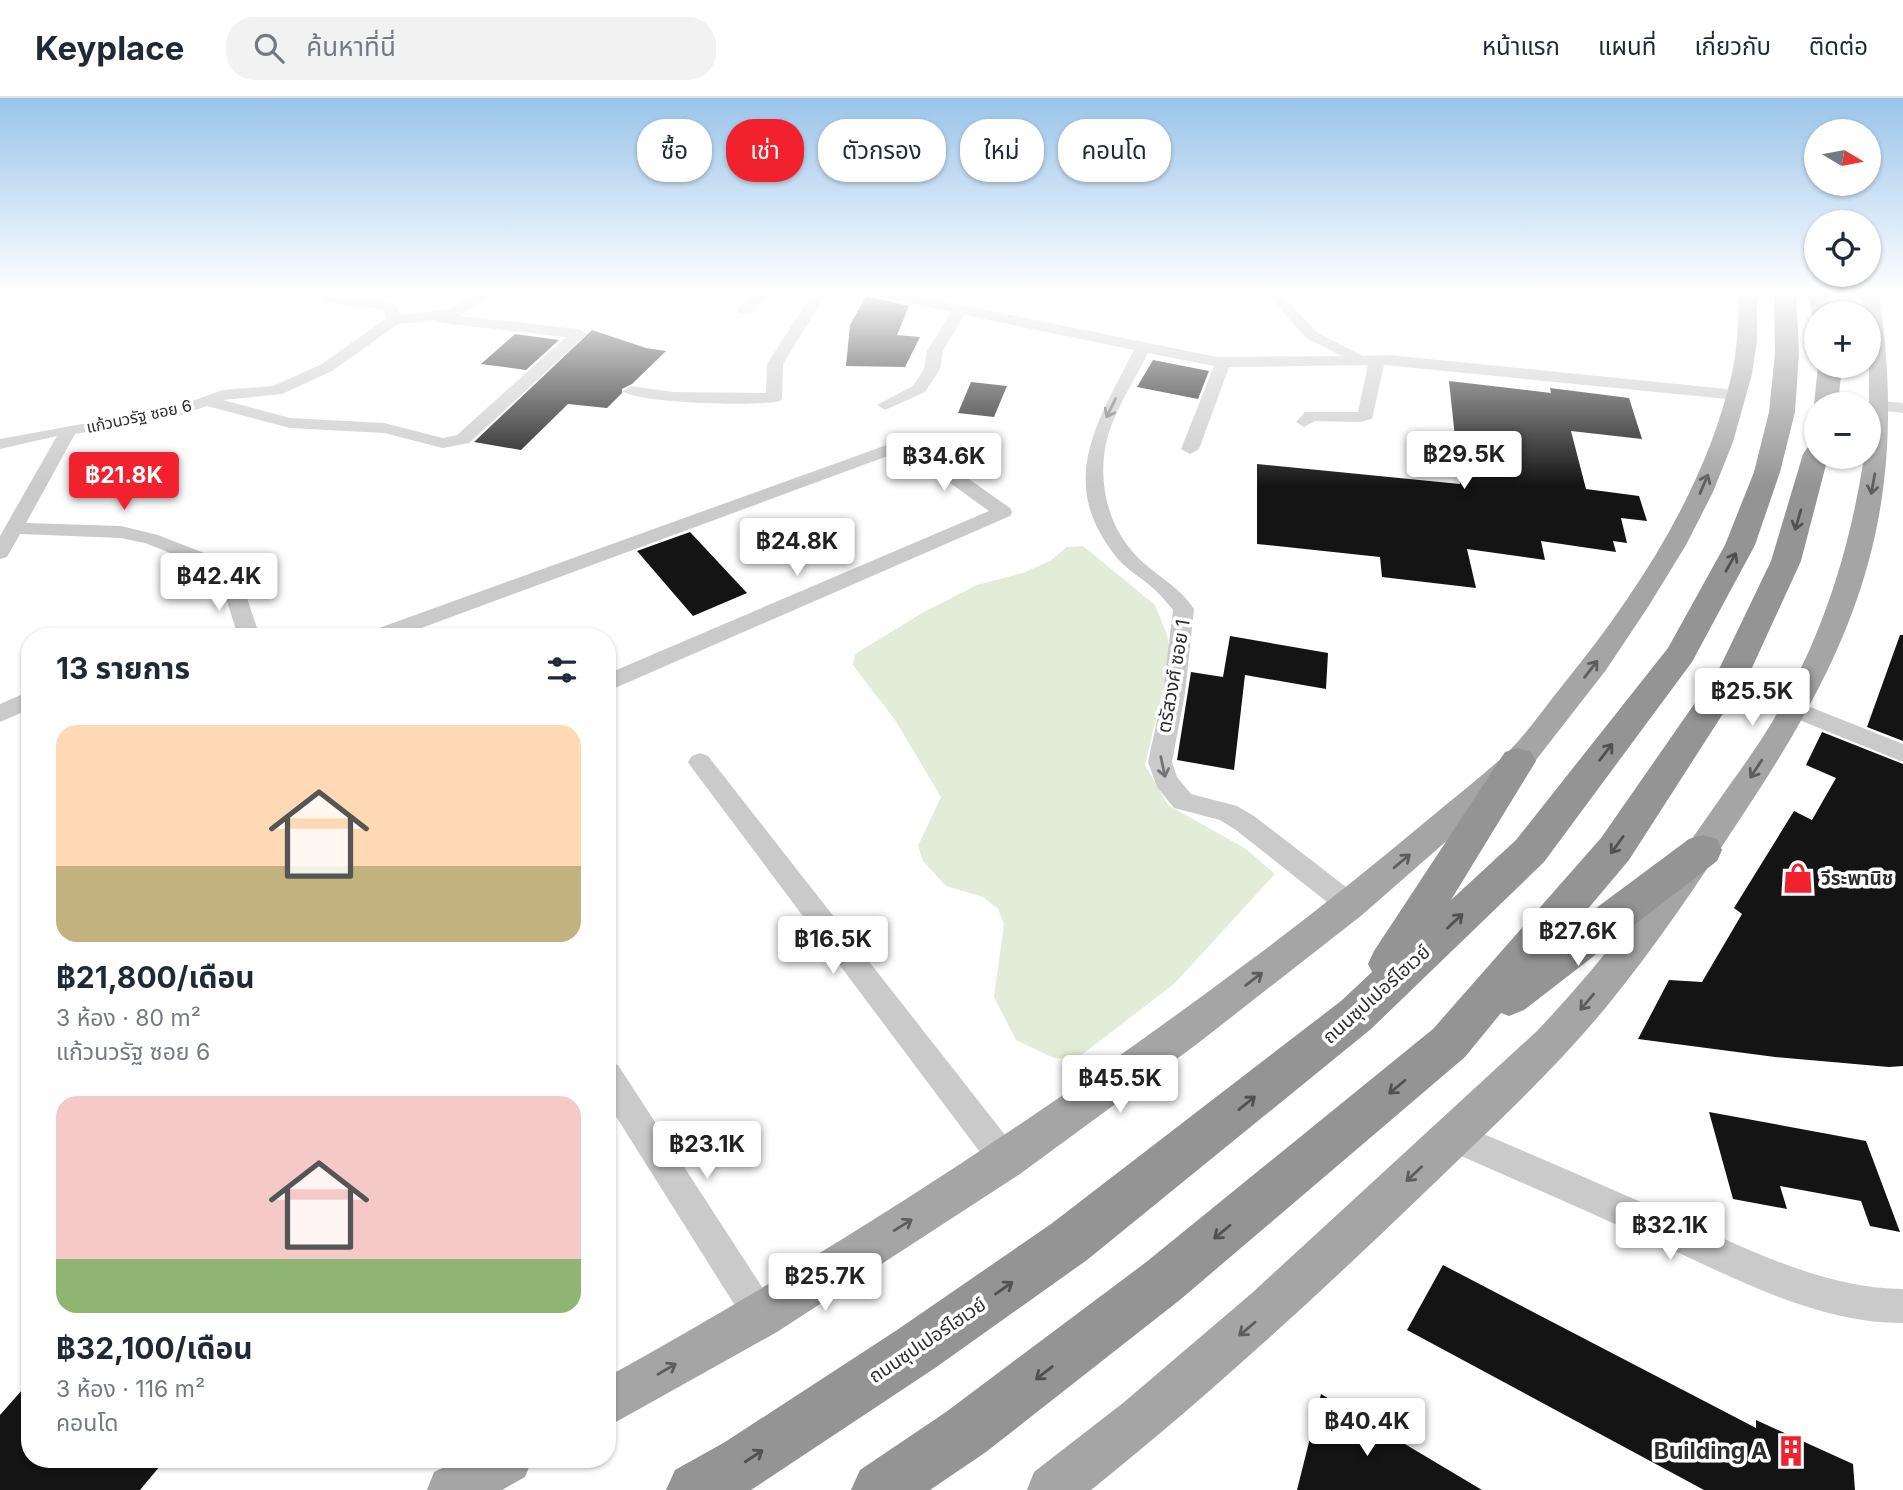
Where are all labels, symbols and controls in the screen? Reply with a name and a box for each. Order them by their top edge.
search box [226,17,716,80]
text: Keyplace [35,28,184,68]
icon: search [250,29,288,67]
text: ค้นหาที่นี่ [306,31,396,62]
text: หน้าแรก [1482,32,1560,61]
text: แผนที่ [1598,32,1656,61]
text: เกี่ยวกับ [1694,32,1771,61]
text: ติดต่อ [1809,32,1868,61]
chip: ซื้อ [637,119,712,182]
chip: เช่า [726,119,804,182]
chip: ตัวกรอง [818,119,946,182]
chip: ใหม่ [960,119,1044,182]
chip: คอนโด [1058,119,1171,182]
north arrow [1804,119,1881,196]
map controls [1804,119,1881,469]
button: locate [1804,210,1881,287]
button: + [1804,301,1881,378]
button: − [1804,392,1881,469]
street label: แก้วนวรัฐ ซอย 6 [84,395,194,437]
one-way arrow [1104,397,1118,418]
pin: ฿29.5K [1407,432,1521,491]
pin: ฿34.6K [887,434,1001,493]
text: ฿29.5K [1423,440,1505,468]
text: ฿34.6K [902,442,986,470]
pin: ฿21.8K [67,452,181,512]
text: ฿21.8K [85,461,163,489]
one-way arrow [1866,472,1879,495]
one-way arrow [1698,474,1711,495]
one-way arrow [1791,509,1804,531]
pin: ฿24.8K [740,518,854,578]
text: ฿24.8K [756,527,838,555]
one-way arrow [1724,553,1738,573]
pin: ฿42.4K [162,554,276,613]
text: ฿42.4K [176,562,262,590]
street label: ตรัสวงศ์ ซอย 1 [1152,618,1195,735]
text: 13 รายการ [56,650,190,686]
icon: filters [543,651,581,689]
one-way arrow [1583,660,1598,679]
pin: ฿25.5K [1695,668,1809,728]
text: ฿25.5K [1711,677,1793,705]
one-way arrow [1598,742,1613,761]
one-way arrow [1157,755,1171,778]
one-way arrow [1749,759,1764,778]
icon: home [256,771,382,897]
one-way arrow [1610,836,1625,854]
one-way arrow [1393,853,1411,869]
shop icon: วีระพานิช [1781,861,1815,895]
place label: วีระพานิช [1820,867,1893,890]
pin: ฿27.6K [1521,908,1635,968]
one-way arrow [1447,913,1464,930]
pin: ฿16.5K [776,916,890,976]
text: ฿27.6K [1539,917,1617,945]
text: ฿16.5K [794,925,872,953]
street label: ถนนซุปเปอร์ไฮเวย์ [1318,940,1435,1048]
text: ฿21,800/เดือน [56,959,255,995]
one-way arrow [1244,972,1263,986]
one-way arrow [1579,992,1595,1010]
text: 3 ห้อง · 80 m² [56,1004,201,1032]
text: แก้วนวรัฐ ซอย 6 [56,1038,210,1066]
pin: ฿45.5K [1063,1056,1177,1115]
text: ฿45.5K [1078,1064,1162,1092]
one-way arrow [1389,1079,1407,1094]
one-way arrow [1238,1095,1256,1110]
pin: ฿23.1K [650,1122,764,1181]
text: ฿23.1K [669,1130,745,1158]
icon: home [256,1142,382,1268]
one-way arrow [1406,1166,1423,1183]
pin: ฿32.1K [1613,1202,1727,1262]
text: ฿32.1K [1632,1211,1708,1239]
one-way arrow [892,1218,912,1232]
one-way arrow [1214,1224,1232,1240]
pin: ฿25.7K [768,1254,882,1313]
text: ฿25.7K [785,1262,865,1290]
one-way arrow [994,1281,1013,1295]
street label: ถนนซุปเปอร์ไฮเวย์ [864,1293,990,1388]
one-way arrow [1238,1321,1256,1337]
text: ฿32,100/เดือน [56,1330,253,1366]
one-way arrow [656,1362,676,1376]
one-way arrow [1035,1365,1053,1380]
text: 3 ห้อง · 116 m² [56,1375,205,1403]
pin: ฿40.4K [1310,1398,1424,1458]
text: ฿40.4K [1324,1407,1410,1435]
text: คอนโด [56,1409,118,1437]
building icon: Building A [1774,1434,1808,1468]
place label: Building A [1654,1437,1768,1465]
one-way arrow [744,1448,763,1463]

